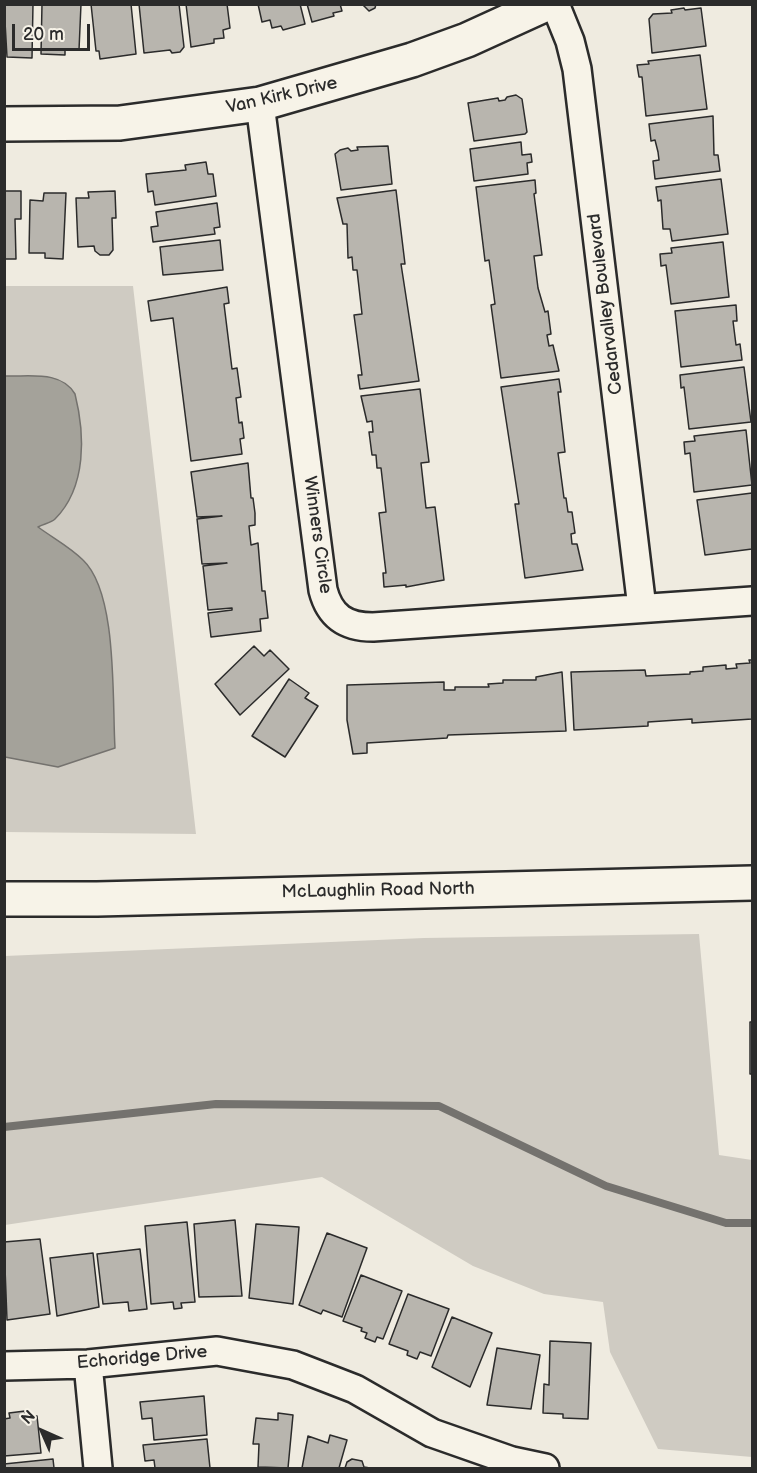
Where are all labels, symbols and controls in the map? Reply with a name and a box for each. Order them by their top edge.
scale bar [15,12,93,50]
text: 20 m [23,24,64,45]
street label: Van Kirk Drive [224,73,340,119]
street label: Cedarvalley Boulevard [584,212,628,396]
street label: Winners Circle [298,475,336,595]
street label: McLaughlin Road North [281,879,475,903]
street label: Echoridge Drive [76,1342,208,1374]
north arrow [12,1401,72,1461]
text: N [18,1407,40,1429]

